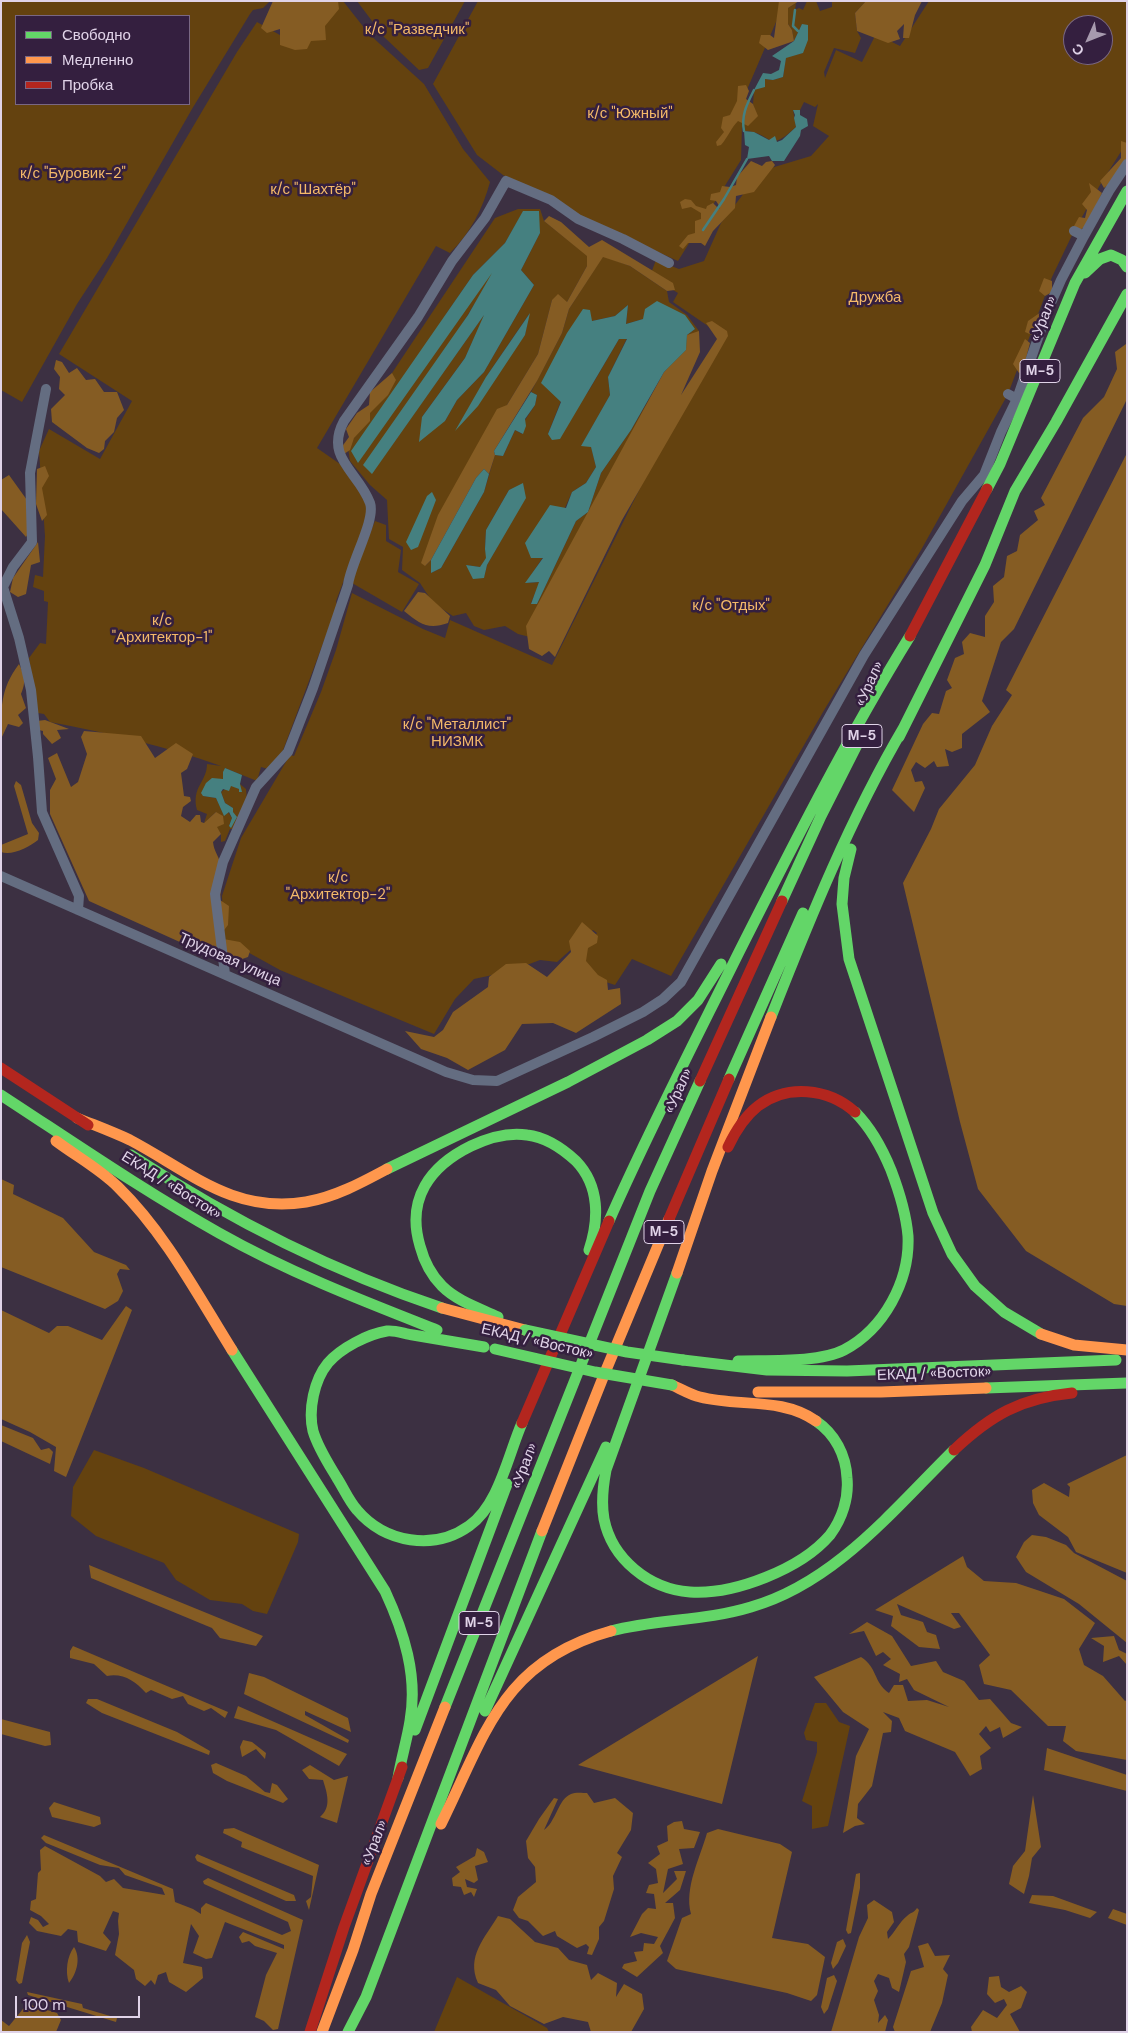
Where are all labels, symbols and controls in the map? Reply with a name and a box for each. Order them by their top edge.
legend [15,15,190,105]
north arrow [1063,15,1113,65]
park label: к/с "Разведчик" [365,21,469,39]
text: Свободно [62,25,131,45]
text: С [1068,40,1088,60]
text: Медленно [62,50,133,70]
text: Пробка [62,75,113,95]
park label: к/с "Южный" [587,105,673,123]
park label: к/с "Буровик-2" [20,165,126,183]
park label: к/с "Шахтёр" [270,181,356,199]
park label: Дружба [849,289,901,307]
street label: «Урал» [1027,293,1061,345]
road number: М-5 [1020,360,1060,382]
park label: к/с "Отдых" [692,597,770,615]
park label: к/с "Архитектор-1" [112,612,212,647]
street label: «Урал» [852,658,888,710]
park label: к/с "Металлист" НИЗМК [403,716,511,751]
road number: М-5 [842,724,882,748]
park label: к/с "Архитектор-2" [286,869,390,904]
street label: Трудовая улица [176,929,284,991]
street label: «Урал» [661,1065,697,1117]
street label: ЕКАД / «Восток» [118,1148,224,1224]
road number: М-5 [644,1220,684,1244]
street label: ЕКАД / «Восток» [479,1320,595,1364]
street label: ЕКАД / «Восток» [877,1363,991,1385]
street label: «Урал» [508,1440,542,1492]
road number: М-5 [459,1612,499,1635]
street label: «Урал» [358,1817,392,1869]
scale bar [18,1986,142,2018]
text: 100 m [23,1995,66,2015]

